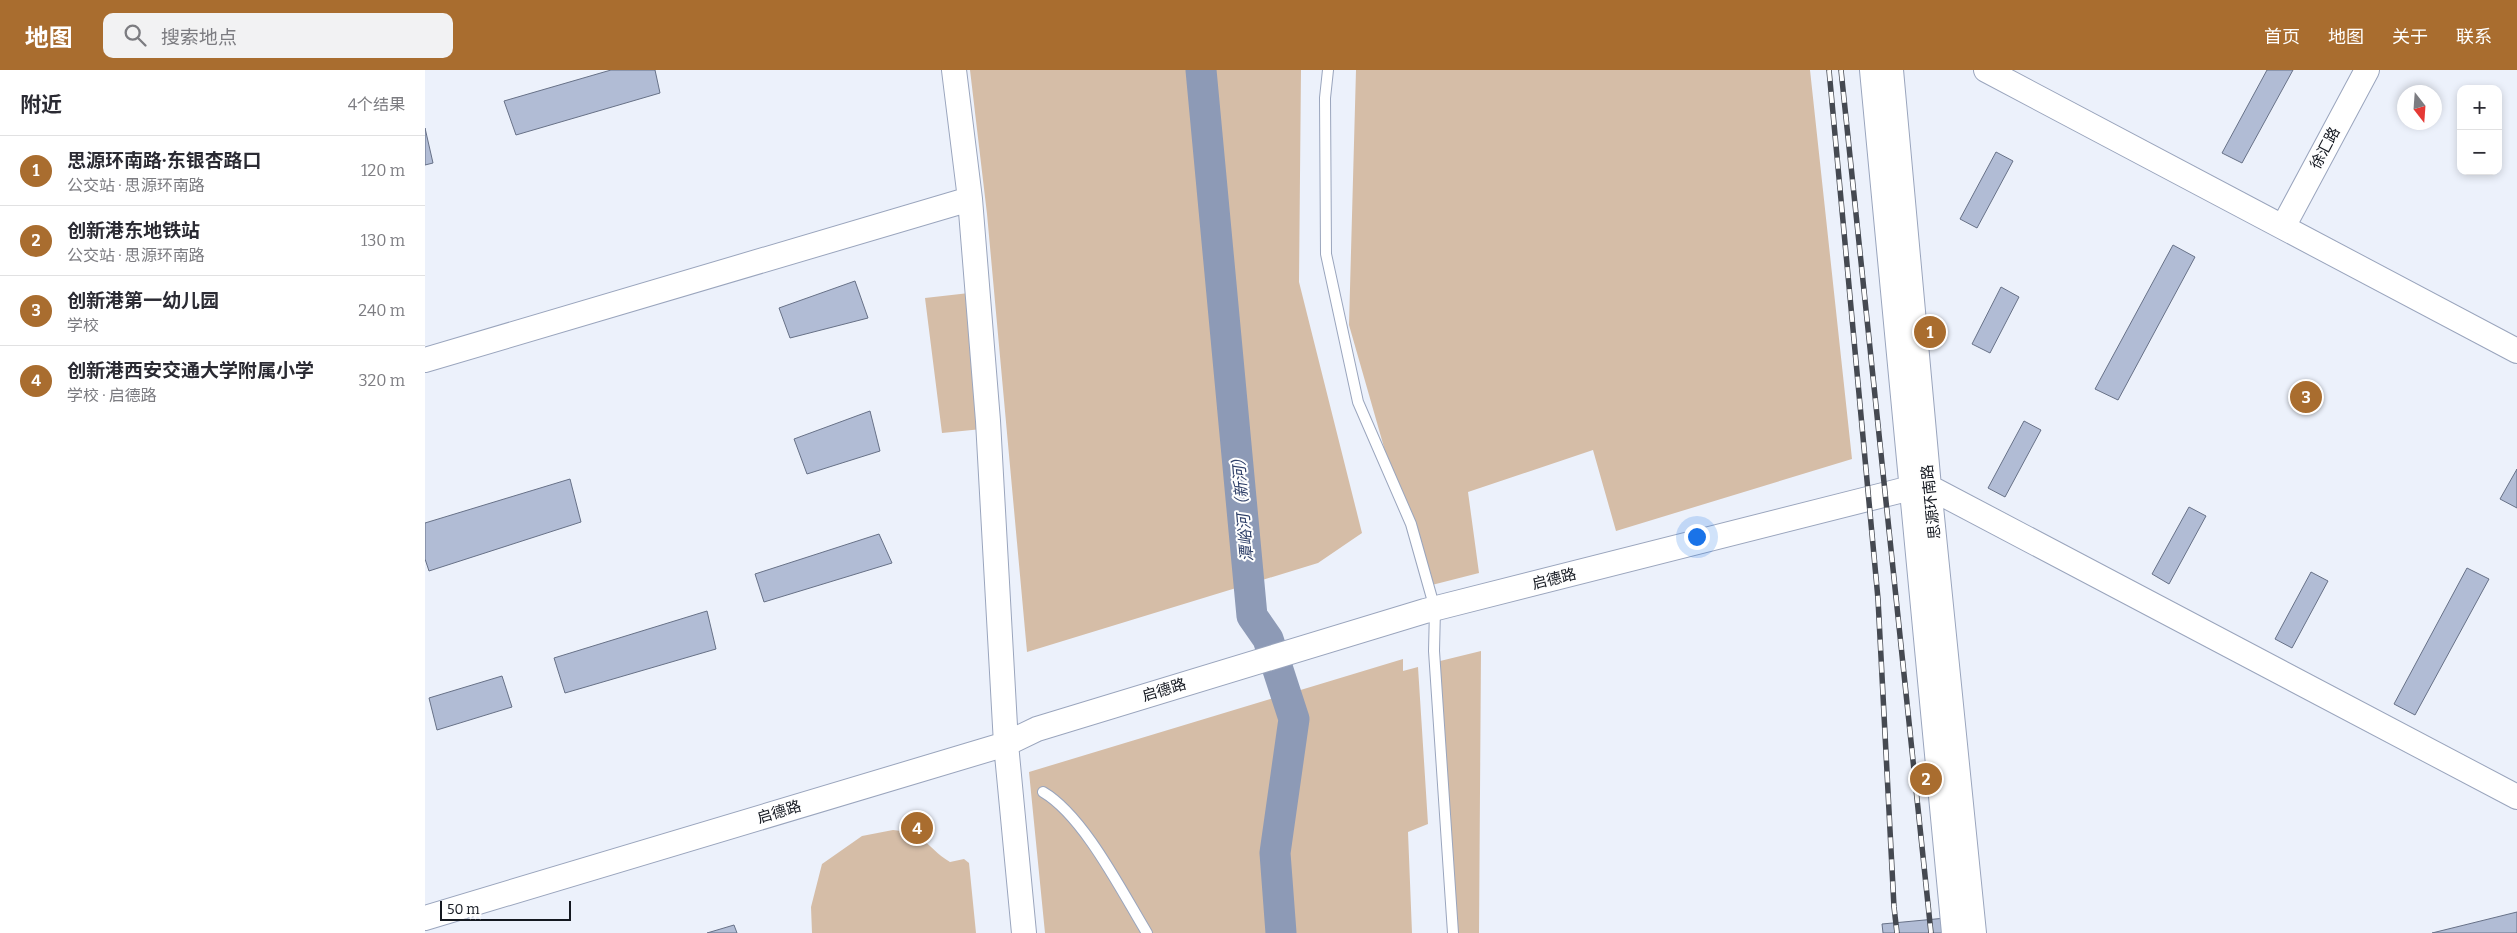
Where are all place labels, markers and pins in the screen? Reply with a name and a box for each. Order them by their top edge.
pin: 1 [1914,313,1946,351]
pin: 3 [2290,378,2322,416]
pin: 2 [1910,760,1942,798]
pin: 4 [901,809,933,847]

